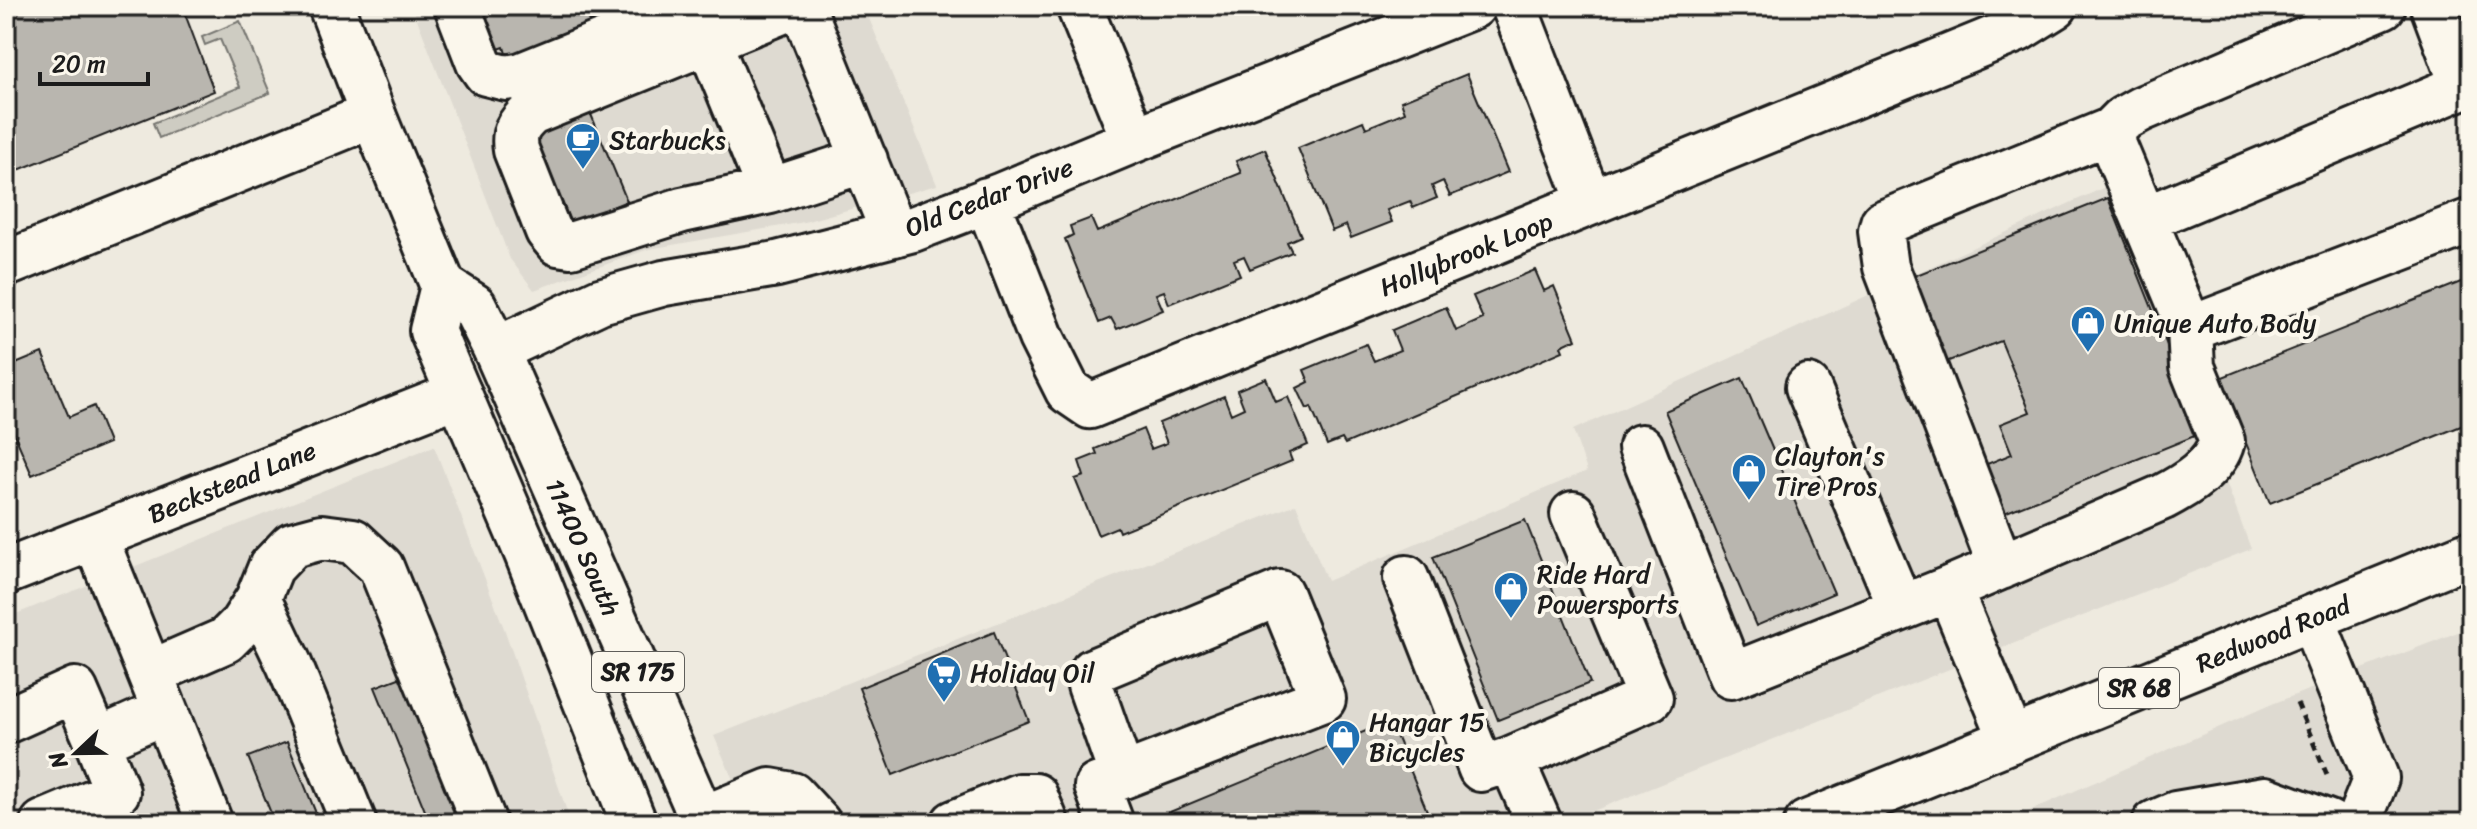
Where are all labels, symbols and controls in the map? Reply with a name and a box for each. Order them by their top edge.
scale bar [40,36,148,86]
text: 20 m [52,43,106,85]
place label: Starbucks [609,117,726,163]
cafe icon: Starbucks [564,121,602,171]
street label: Old Cedar Drive [898,144,1080,250]
street label: Hollybrook Loop [1372,198,1560,310]
place label: Unique Auto Body [2114,300,2317,346]
shop icon: Unique Auto Body [2069,304,2107,354]
street label: Beckstead Lane [141,427,323,537]
place label: Clayton's Tire Pros [1775,433,1885,509]
shop icon: Clayton's Tire Pros [1730,452,1768,502]
street label: 11400 South [532,471,634,623]
place label: Ride Hard Powersports [1537,551,1679,627]
shop icon: Ride Hard Powersports [1492,570,1530,620]
street label: Redwood Road [2189,581,2359,686]
place label: Holiday Oil [970,650,1095,696]
road number: SR 175 [592,652,684,692]
supermarket icon: Holiday Oil [925,654,963,704]
road number: SR 68 [2099,668,2179,708]
place label: Hangar 15 Bicycles [1369,699,1485,775]
north arrow [36,713,116,793]
shop icon: Hangar 15 Bicycles [1324,718,1362,768]
text: N [37,745,79,776]

